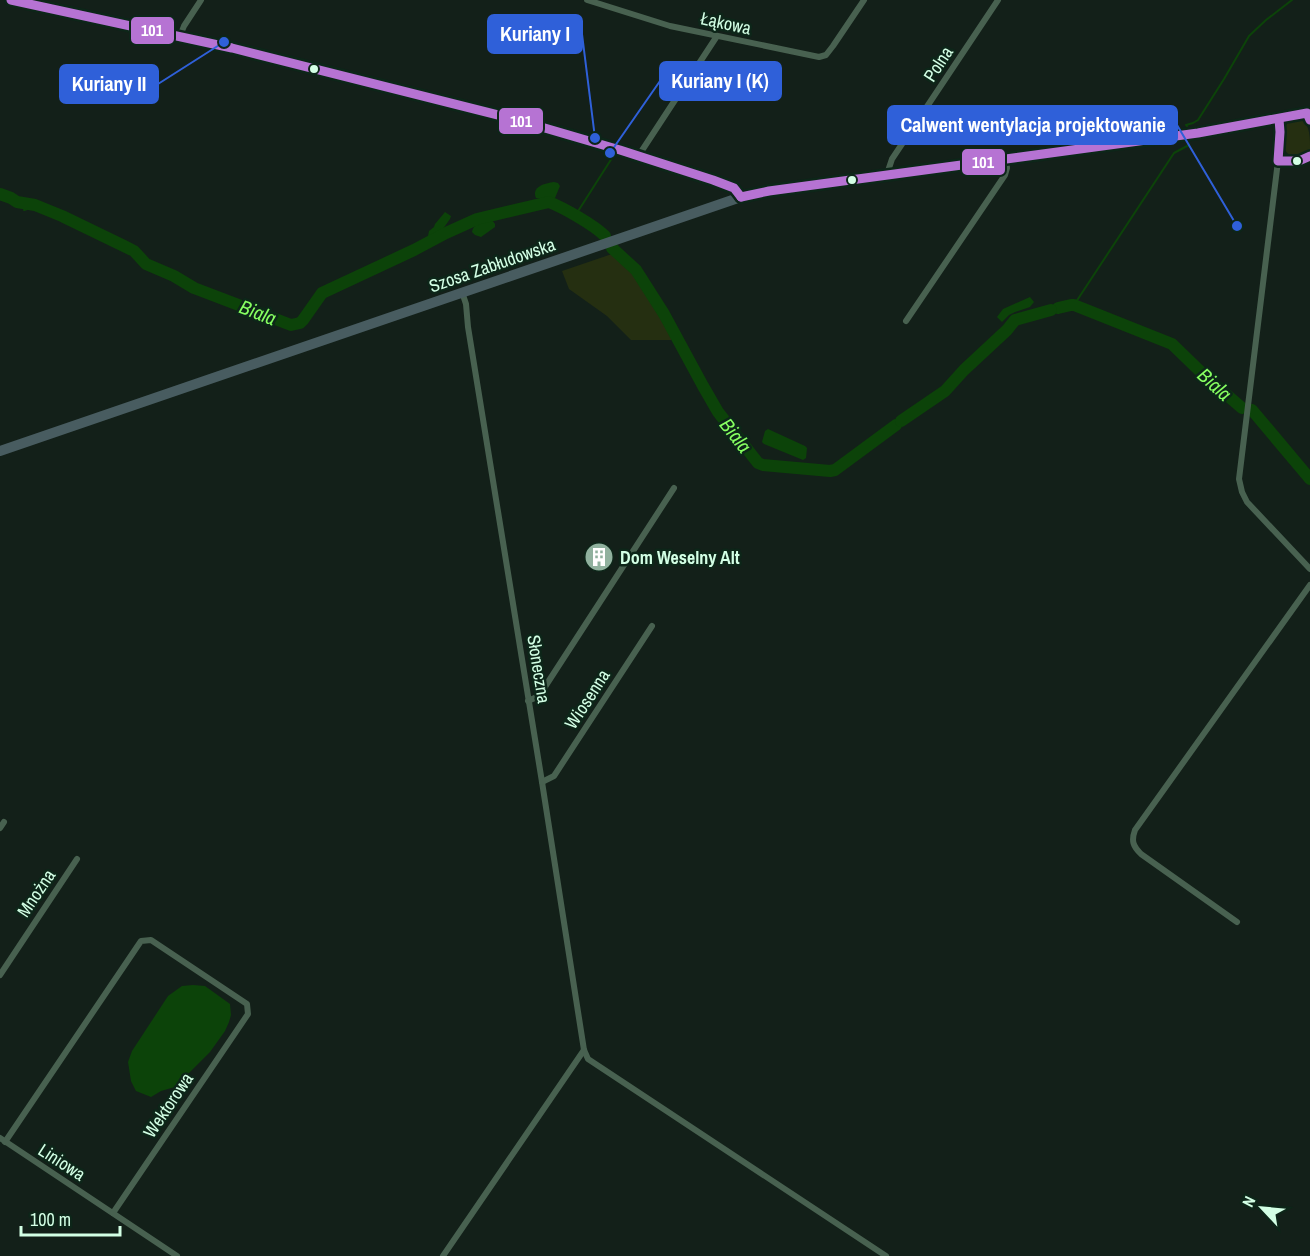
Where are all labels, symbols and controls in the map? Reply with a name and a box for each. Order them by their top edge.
street label: Łąkowa [699,5,753,41]
callout: Kuriany I [488,15,582,53]
line badge: 101 [130,16,175,45]
text: 101 [141,19,164,41]
text: Kuriany I [500,20,570,47]
street label: Polna [917,41,959,87]
callout: Kuriany I (K) [660,62,781,100]
unlabelled marker [308,63,320,75]
callout: Kuriany II [60,65,158,103]
text: Kuriany I (K) [671,67,769,94]
text: Kuriany II [72,70,146,97]
callout: Calwent wentylacja projektowanie [888,106,1177,144]
line badge: 101 [498,107,544,135]
text: 101 [510,110,533,132]
text: Calwent wentylacja projektowanie [900,111,1166,138]
line badge: 101 [961,148,1006,176]
text: 101 [972,151,995,173]
unlabelled marker [1291,155,1303,167]
unlabelled marker [846,174,858,186]
street label: Szosa Zabłudowska [425,232,559,298]
water label: Biala [236,293,280,331]
water label: Biala [1192,361,1238,407]
water label: Biala [714,412,758,458]
building icon: Dom Weselny Alt [583,541,615,573]
place label: Dom Weselny Alt [620,545,740,570]
street label: Słoneczna [521,633,557,705]
street label: Wiosenna [558,664,616,734]
street label: Mnożna [11,864,61,922]
street label: Wektorowa [137,1068,199,1142]
street label: Liniowa [34,1137,90,1187]
north arrow [1232,1178,1292,1238]
text: N [1237,1192,1260,1211]
scale bar [21,1199,120,1237]
text: 100 m [30,1207,71,1232]

